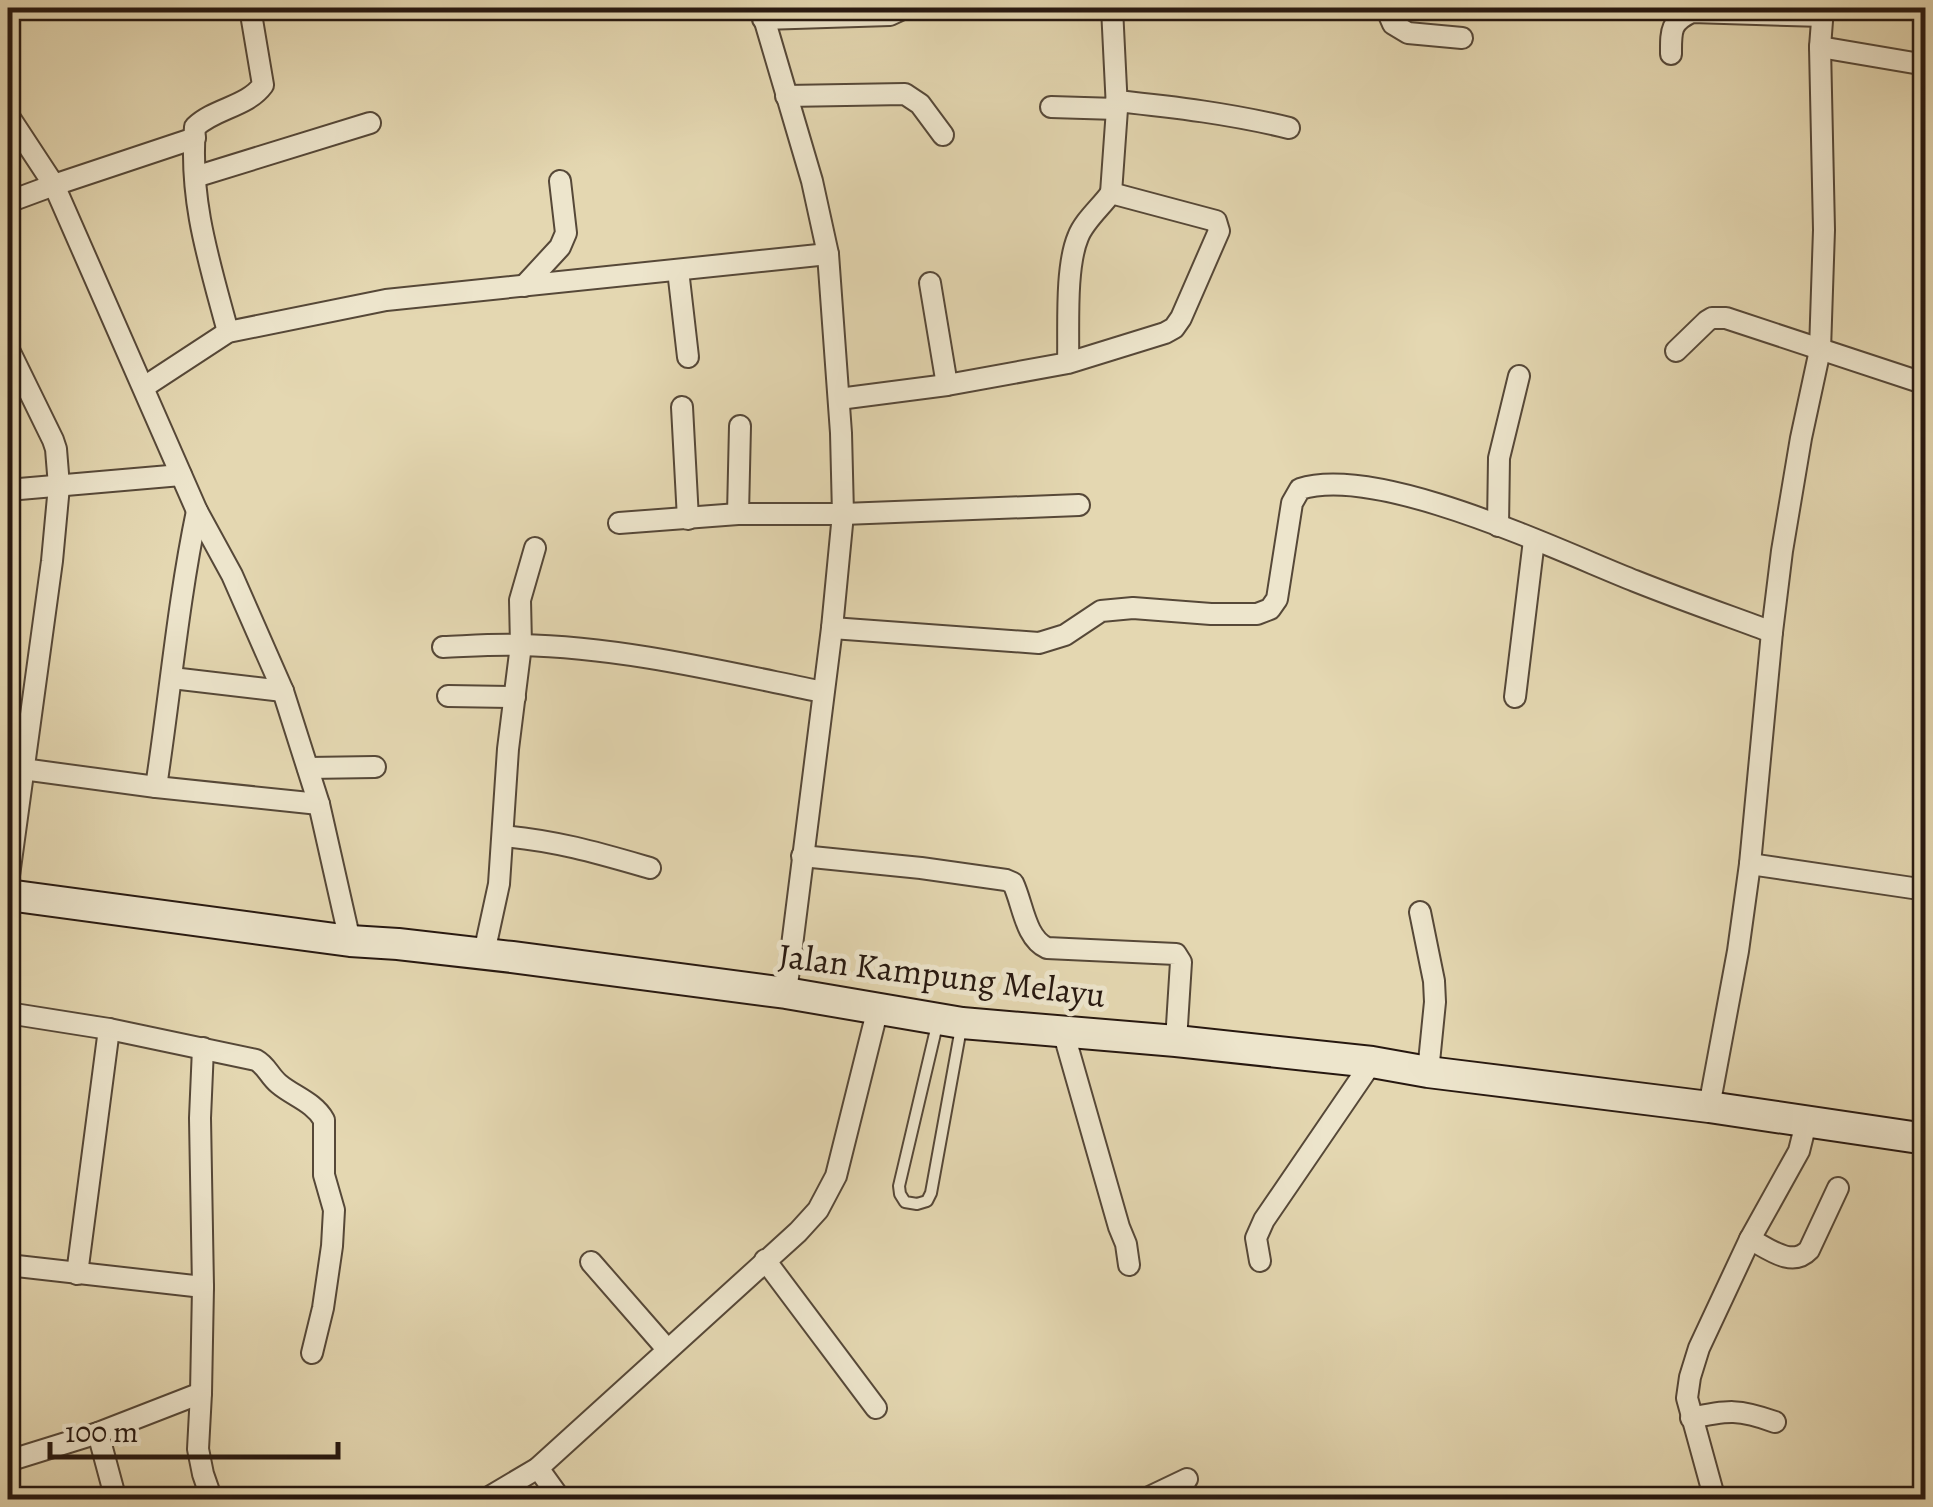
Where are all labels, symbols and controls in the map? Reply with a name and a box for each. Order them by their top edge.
street label: Jalan Kampung Melayu [776,931,1108,1019]
scale bar [50,1397,338,1459]
text: 100 m [65,1412,138,1452]

